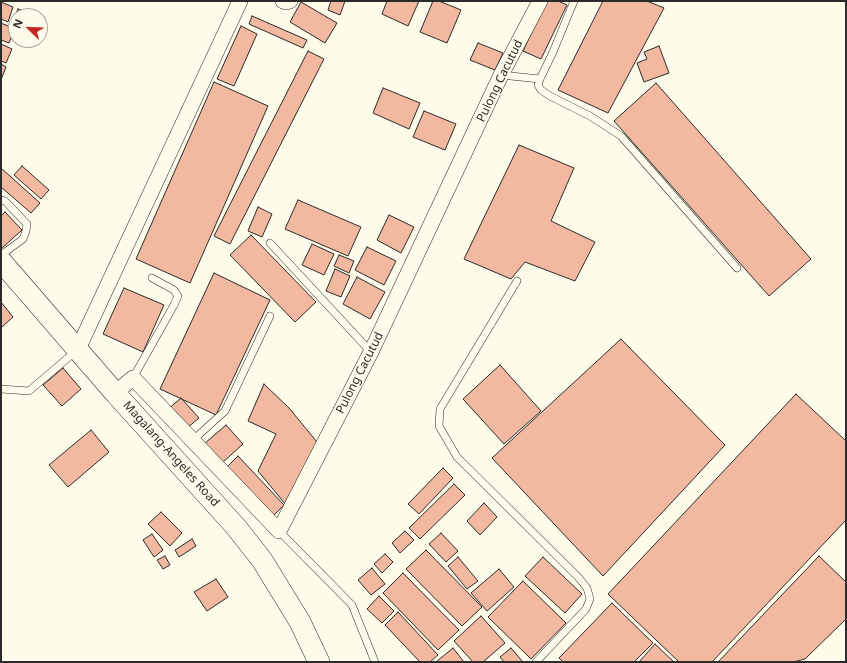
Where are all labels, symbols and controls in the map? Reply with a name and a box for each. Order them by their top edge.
north arrow [8,8,48,48]
text: N [9,16,26,31]
street label: Pulong Cacutud [474,38,526,124]
street label: Pulong Cacutud [333,330,387,416]
street label: Magalang-Angeles Road [120,398,222,510]

